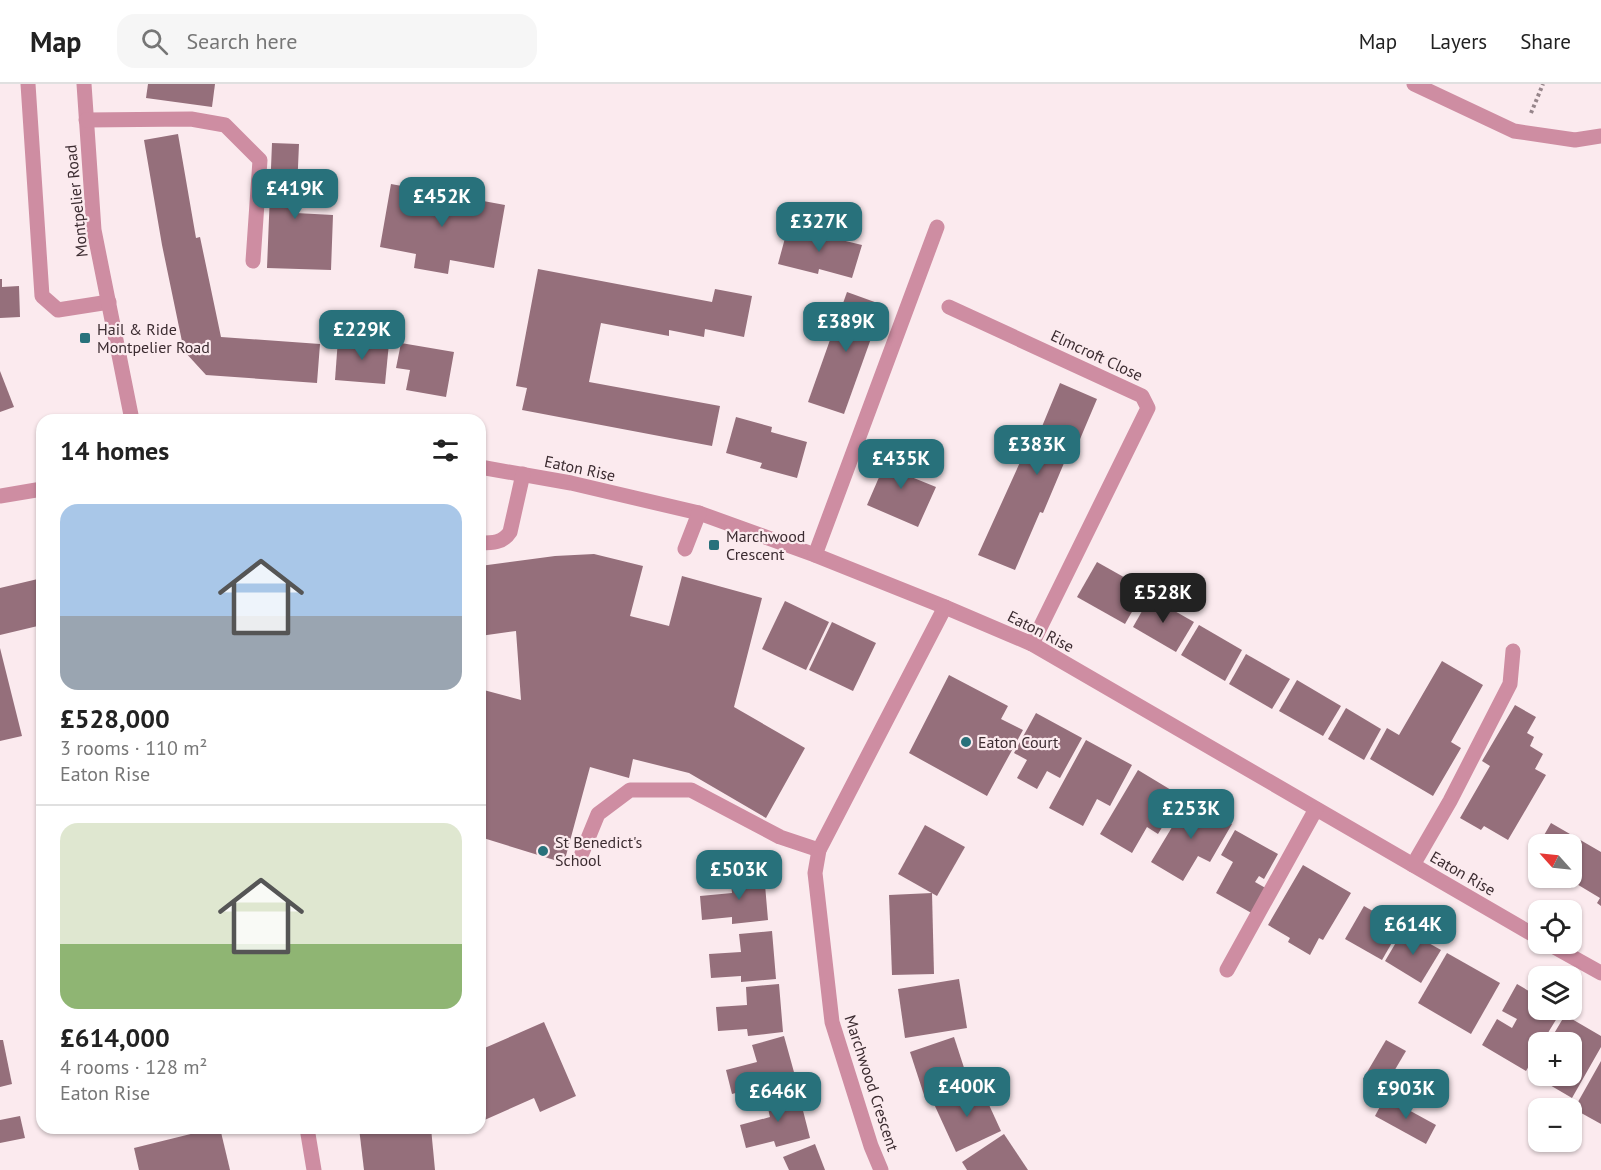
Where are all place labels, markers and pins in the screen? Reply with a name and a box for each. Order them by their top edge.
pin: £419K [253,169,337,220]
pin: £452K [400,177,484,228]
pin: £327K [777,202,861,253]
pin: £389K [804,302,888,353]
pin: £229K [320,310,404,361]
place label: Hail & Ride Montpelier Road [97,319,210,357]
marker: Hail & Ride Montpelier Road [78,331,92,345]
pin: £383K [995,425,1079,476]
pin: £435K [859,439,943,490]
place label: Marchwood Crescent [726,526,805,564]
marker: Marchwood Crescent [707,538,721,552]
pin: £528K [1121,573,1205,624]
place label: Eaton Court [978,732,1059,752]
marker: Eaton Court [959,735,973,749]
pin: £253K [1149,789,1233,840]
place label: St Benedict's School [555,832,643,870]
marker: St Benedict's School [536,844,550,858]
pin: £503K [697,850,781,901]
pin: £614K [1371,905,1455,956]
pin: £400K [925,1067,1009,1118]
pin: £903K [1364,1069,1448,1120]
pin: £646K [736,1072,820,1123]

